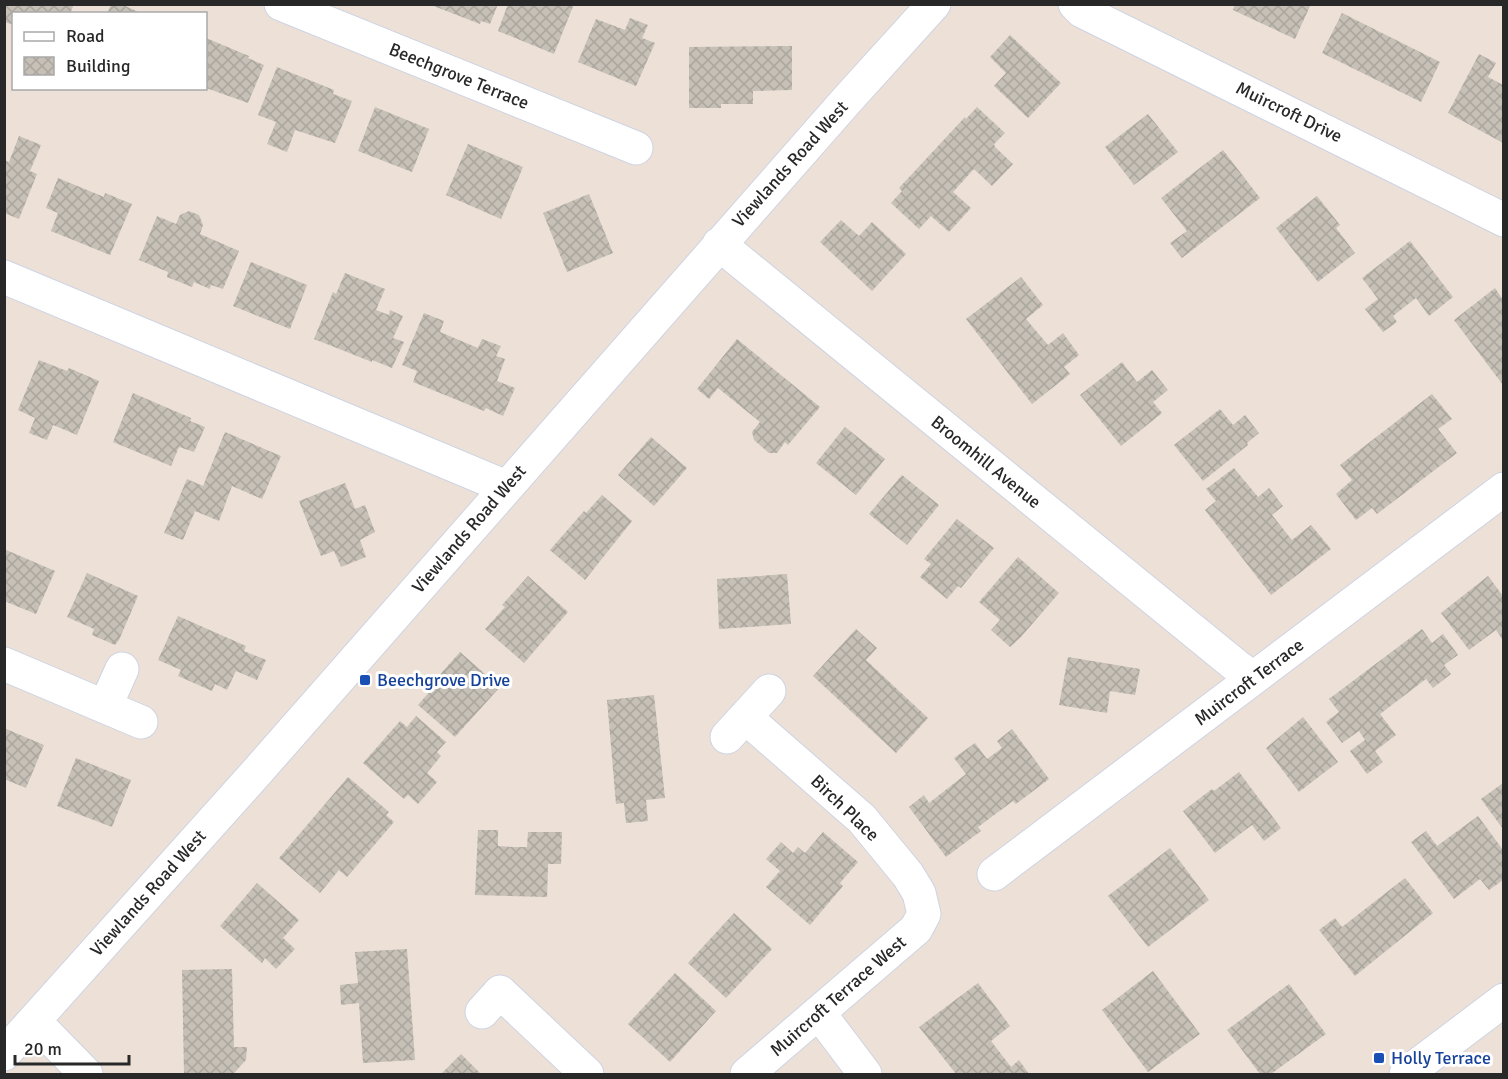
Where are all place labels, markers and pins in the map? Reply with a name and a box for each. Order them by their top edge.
place label: Beechgrove Drive [377,669,510,691]
marker: Beechgrove Drive [358,673,372,687]
place label: Holly Terrace [1391,1047,1491,1069]
marker: Holly Terrace [1372,1051,1386,1065]

